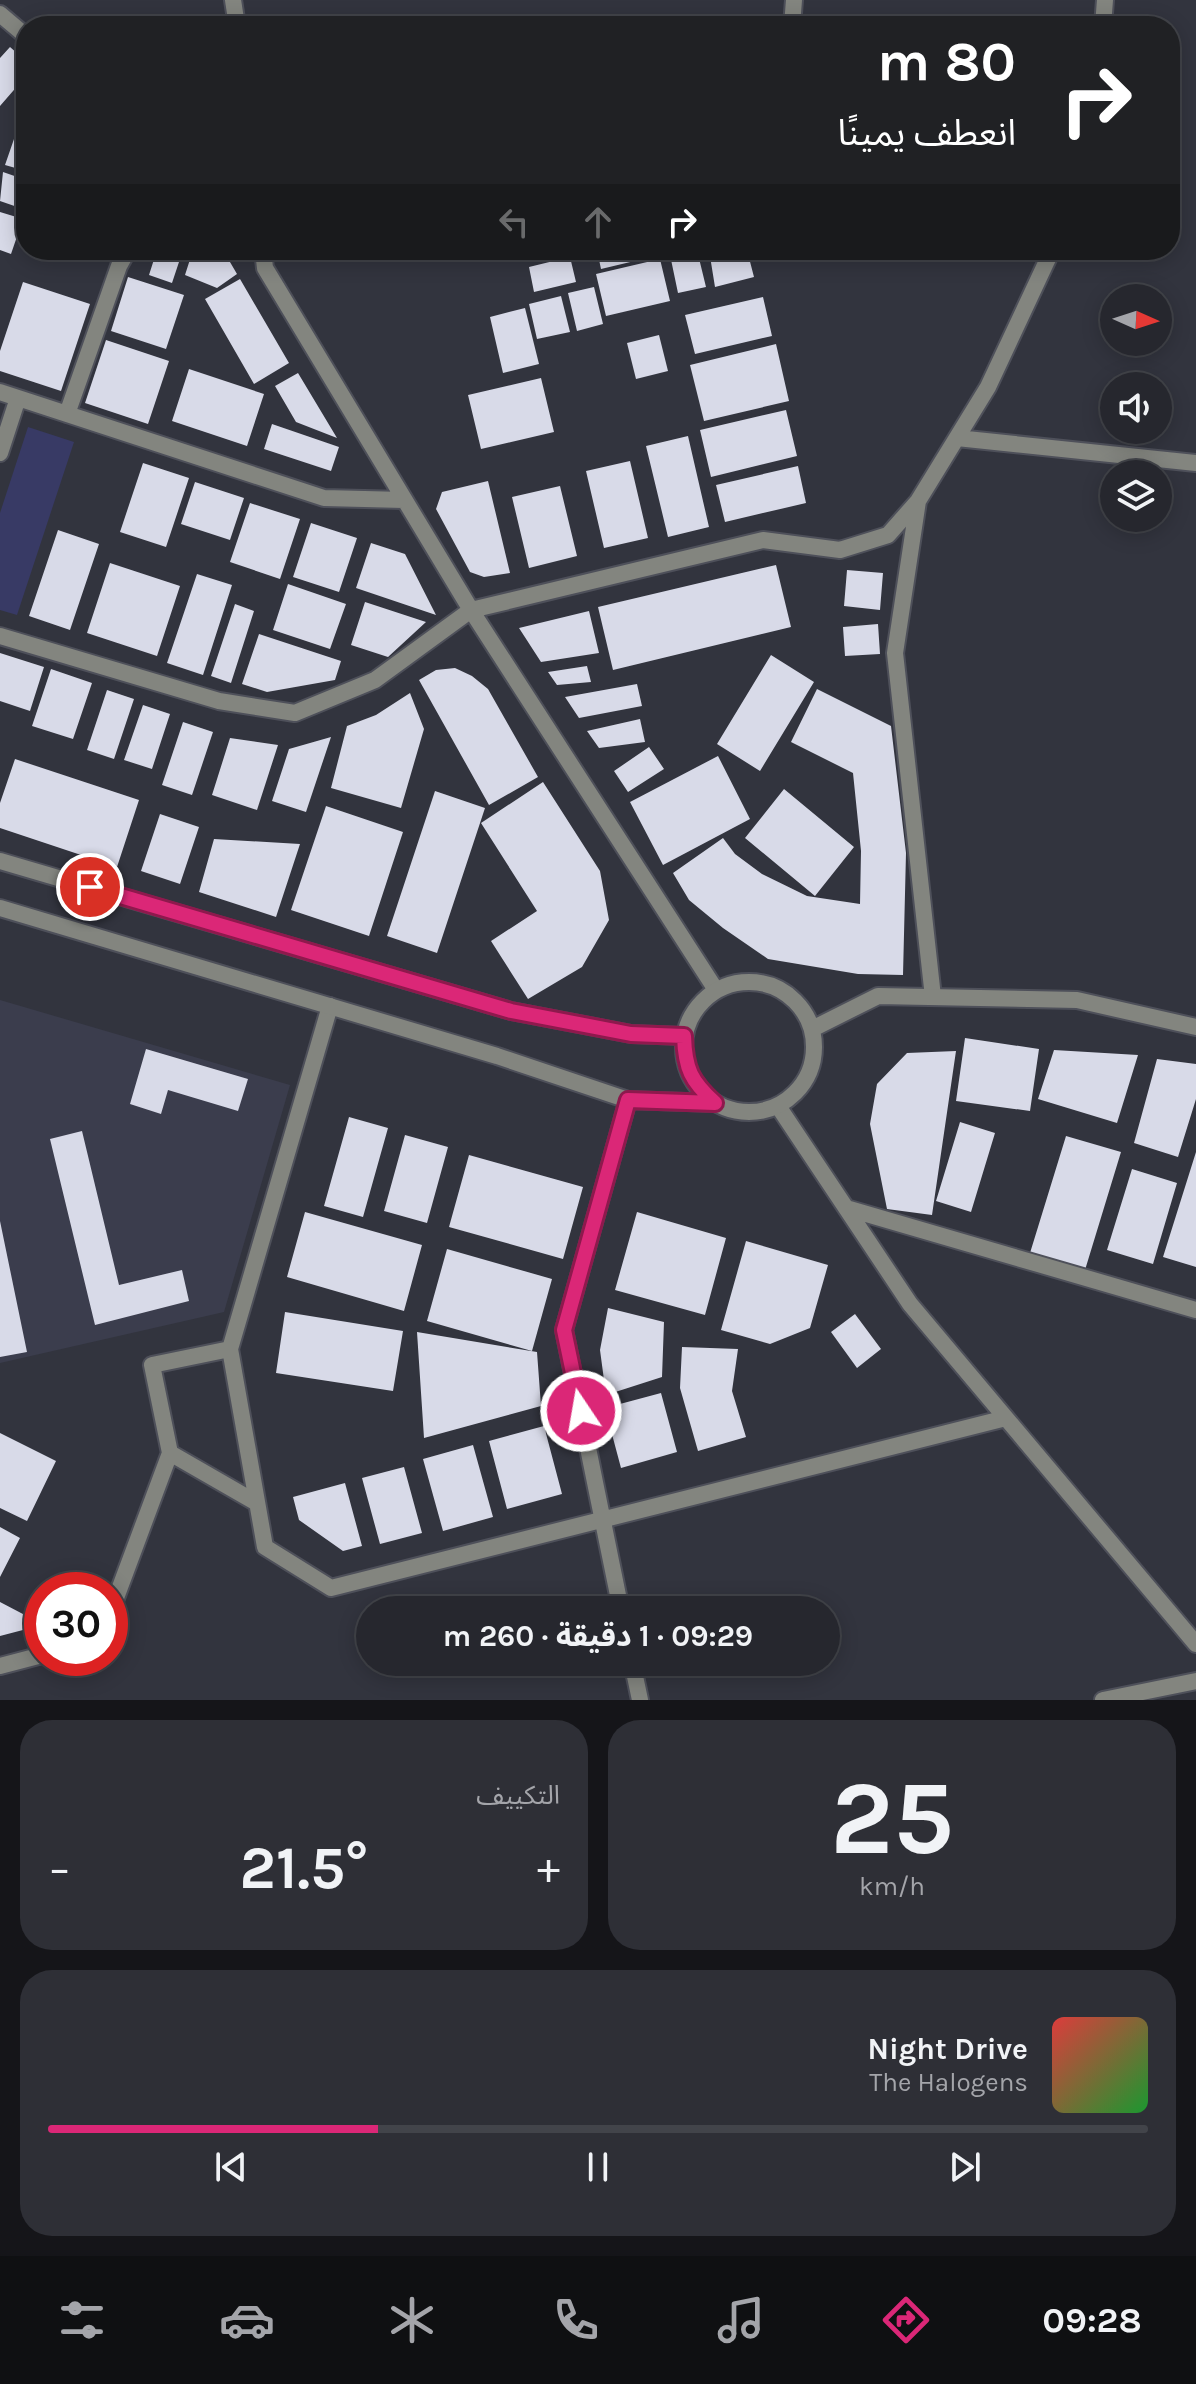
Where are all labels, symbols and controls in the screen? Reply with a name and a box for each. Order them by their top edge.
text: 80 m [877,29,1016,94]
icon: right [1044,48,1148,152]
text: انعطف يمينًا [838,112,1016,154]
icon: left [492,200,536,244]
icon: ahead [576,200,620,244]
icon: right [660,200,704,244]
north arrow [1100,284,1172,356]
map controls [1100,284,1172,532]
button: sound [1100,372,1172,444]
button: layers [1100,460,1172,532]
pin [56,853,124,921]
icon: arrive [68,865,112,909]
position arrow [539,1369,623,1453]
speed limit sign: 30 [24,1572,128,1676]
text: 09:29 · 1 دقيقة · 260 m [443,1618,753,1654]
text: 25 [830,1758,954,1879]
text: التكييف [476,1780,560,1811]
text: 21.5° [240,1833,368,1903]
text: − [48,1843,71,1894]
text: + [537,1843,560,1894]
text: km/h [859,1871,925,1902]
text: Night Drive [867,2031,1028,2067]
text: The Halogens [869,2067,1028,2098]
icon: previous [209,2145,253,2189]
icon: pause [576,2145,620,2189]
icon: next [943,2145,987,2189]
icon: filters [54,2292,110,2348]
icon: car [219,2292,275,2348]
icon: climate [384,2292,440,2348]
icon: phone [548,2292,604,2348]
icon: music [713,2292,769,2348]
icon: directions [878,2292,934,2348]
text: 09:28 [1042,2299,1142,2341]

